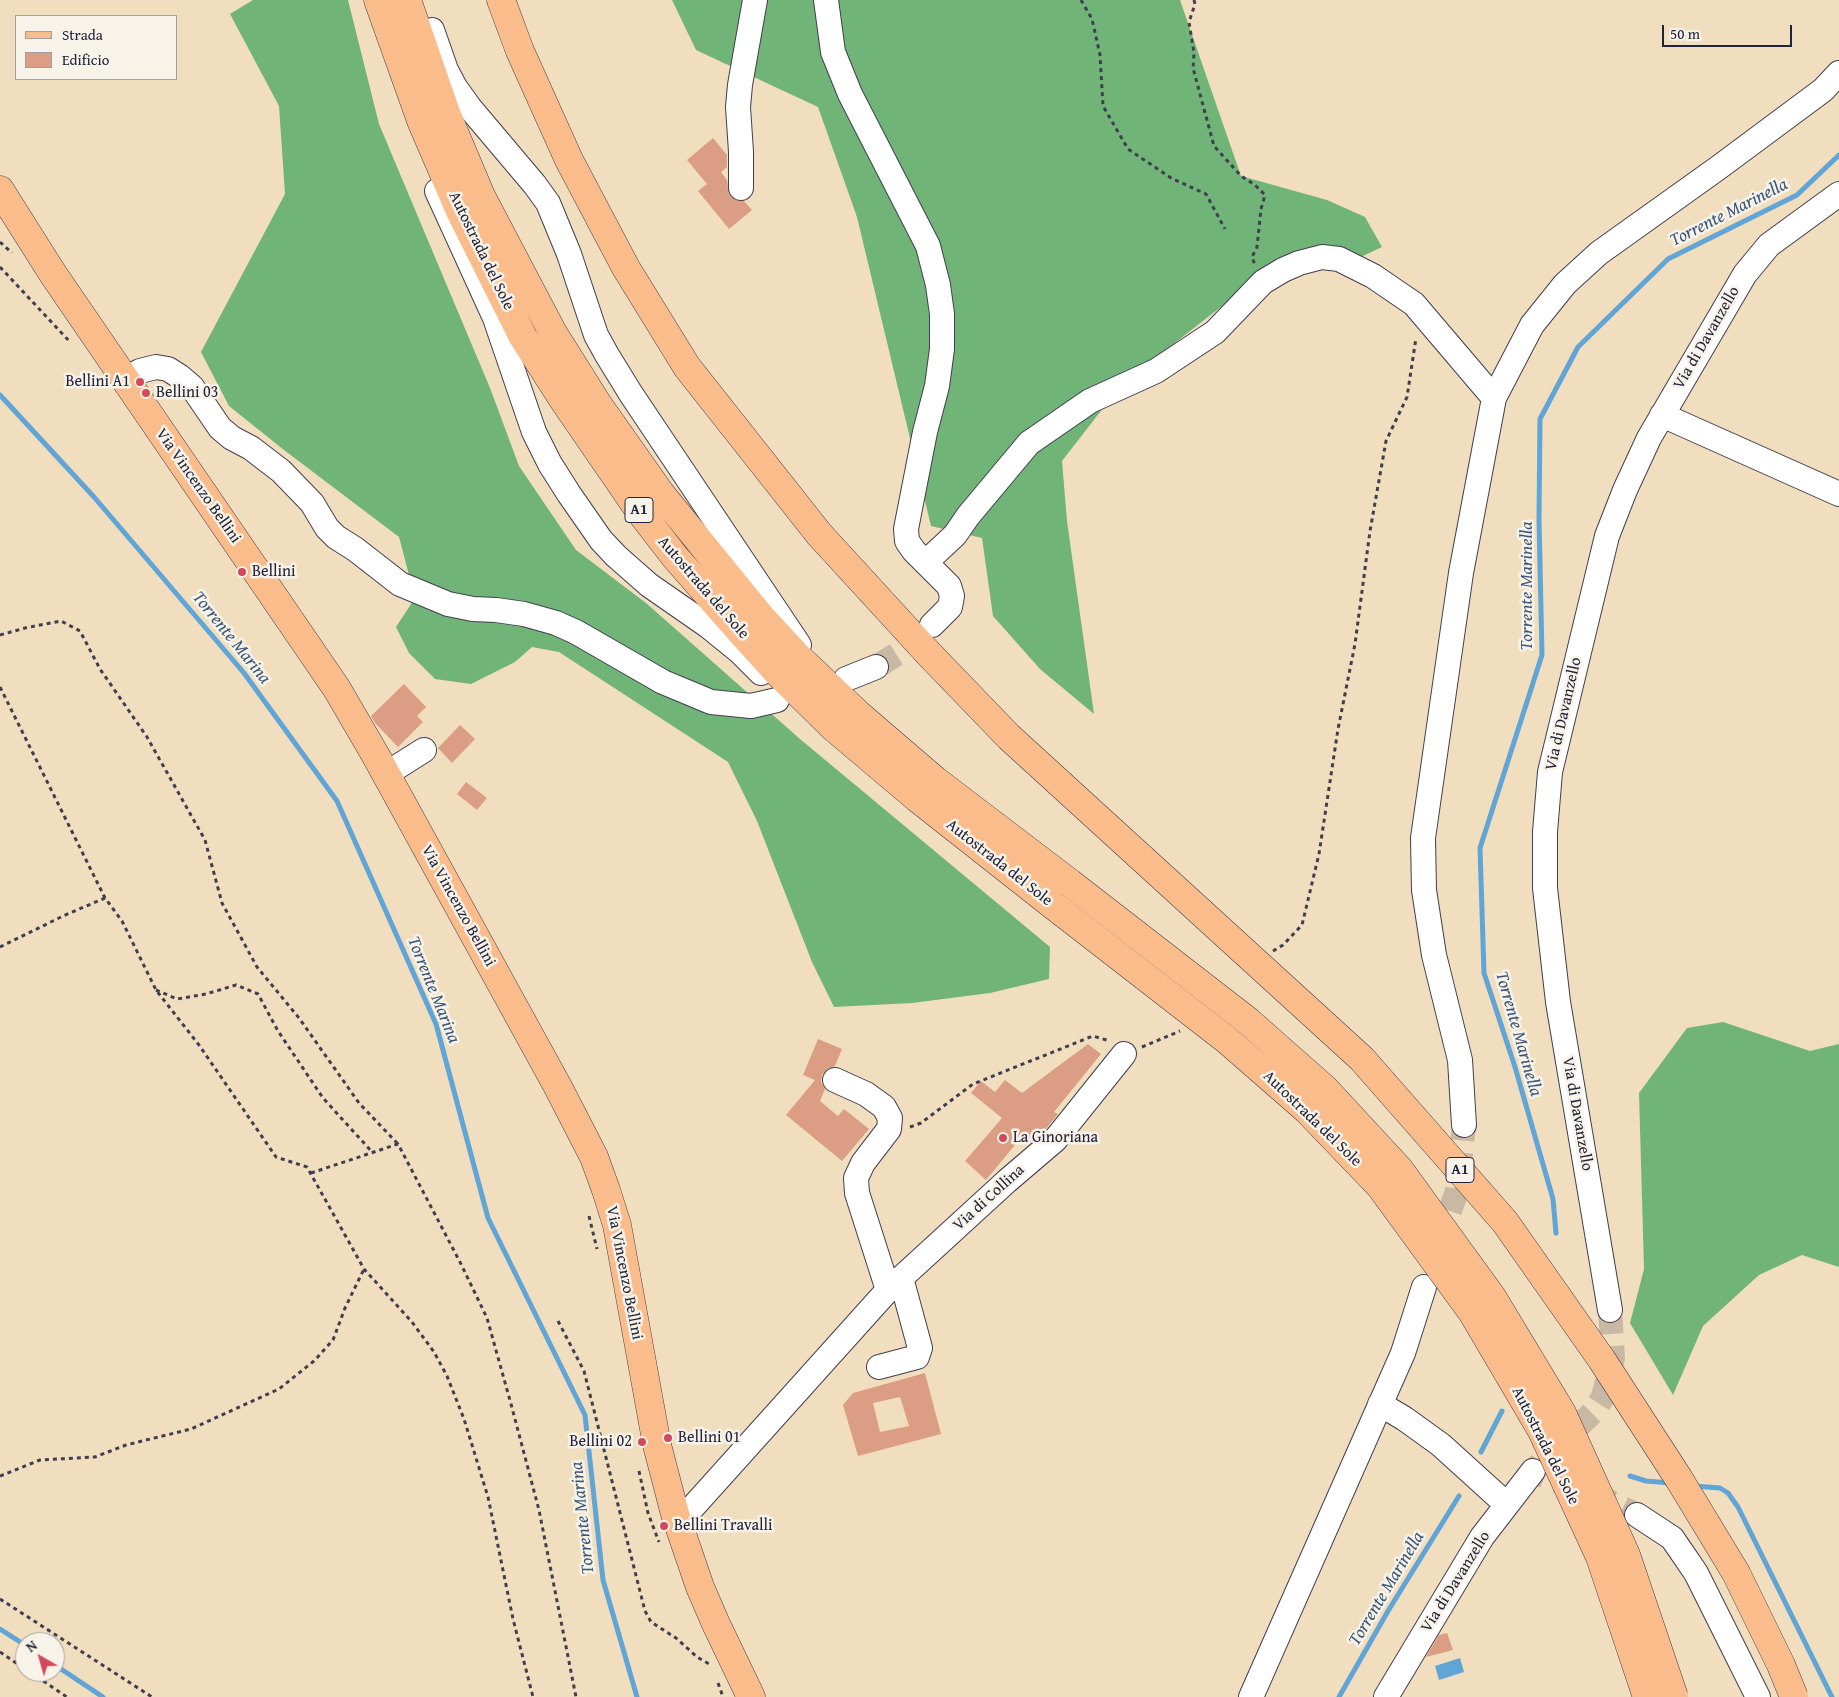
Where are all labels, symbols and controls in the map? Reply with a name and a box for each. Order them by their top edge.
legend [15,15,178,80]
scale bar [1664,15,1794,47]
text: 50 m [1670,23,1700,44]
text: Strada [62,24,103,45]
text: Edificio [62,49,109,70]
water label: Torrente Marinella [1667,174,1791,252]
street label: Autostrada del Sole [444,188,518,314]
street label: Via di Davanzello [1670,283,1744,393]
place label: Bellini A1 [66,372,130,392]
marker: Bellini A1 [134,376,146,388]
place label: Bellini 03 [156,383,218,403]
marker: Bellini 03 [140,387,152,399]
street label: Via Vincenzo Bellini [151,425,245,547]
road number: A1 [625,498,653,522]
water label: Torrente Marinella [1516,521,1538,651]
street label: Autostrada del Sole [653,533,753,643]
place label: Bellini [252,562,296,582]
marker: Bellini [236,566,248,578]
water label: Torrente Marina [187,587,275,689]
street label: Via di Davanzello [1542,656,1586,772]
street label: Autostrada del Sole [942,815,1056,911]
street label: Via Vincenzo Bellini [417,842,499,970]
water label: Torrente Marina [402,934,464,1046]
water label: Torrente Marinella [1490,969,1546,1099]
street label: Via di Davanzello [1558,1055,1596,1173]
street label: Autostrada del Sole [1259,1067,1365,1171]
place label: La Ginoriana [1013,1128,1098,1148]
marker: La Ginoriana [997,1132,1009,1144]
road number: A1 [1446,1158,1474,1182]
street label: Via di Collina [949,1161,1029,1235]
street label: Via Vincenzo Bellini [602,1205,646,1341]
street label: Autostrada del Sole [1507,1384,1583,1508]
place label: Bellini 01 [678,1428,740,1448]
place label: Bellini 02 [570,1432,632,1452]
marker: Bellini 01 [662,1432,674,1444]
marker: Bellini 02 [636,1436,648,1448]
water label: Torrente Marina [566,1461,600,1575]
place label: Bellini Travalli [674,1516,772,1536]
marker: Bellini Travalli [658,1520,670,1532]
water label: Torrente Marinella [1344,1528,1430,1650]
street label: Via di Davanzello [1417,1528,1495,1636]
north arrow [15,1632,65,1682]
text: N [22,1635,41,1657]

